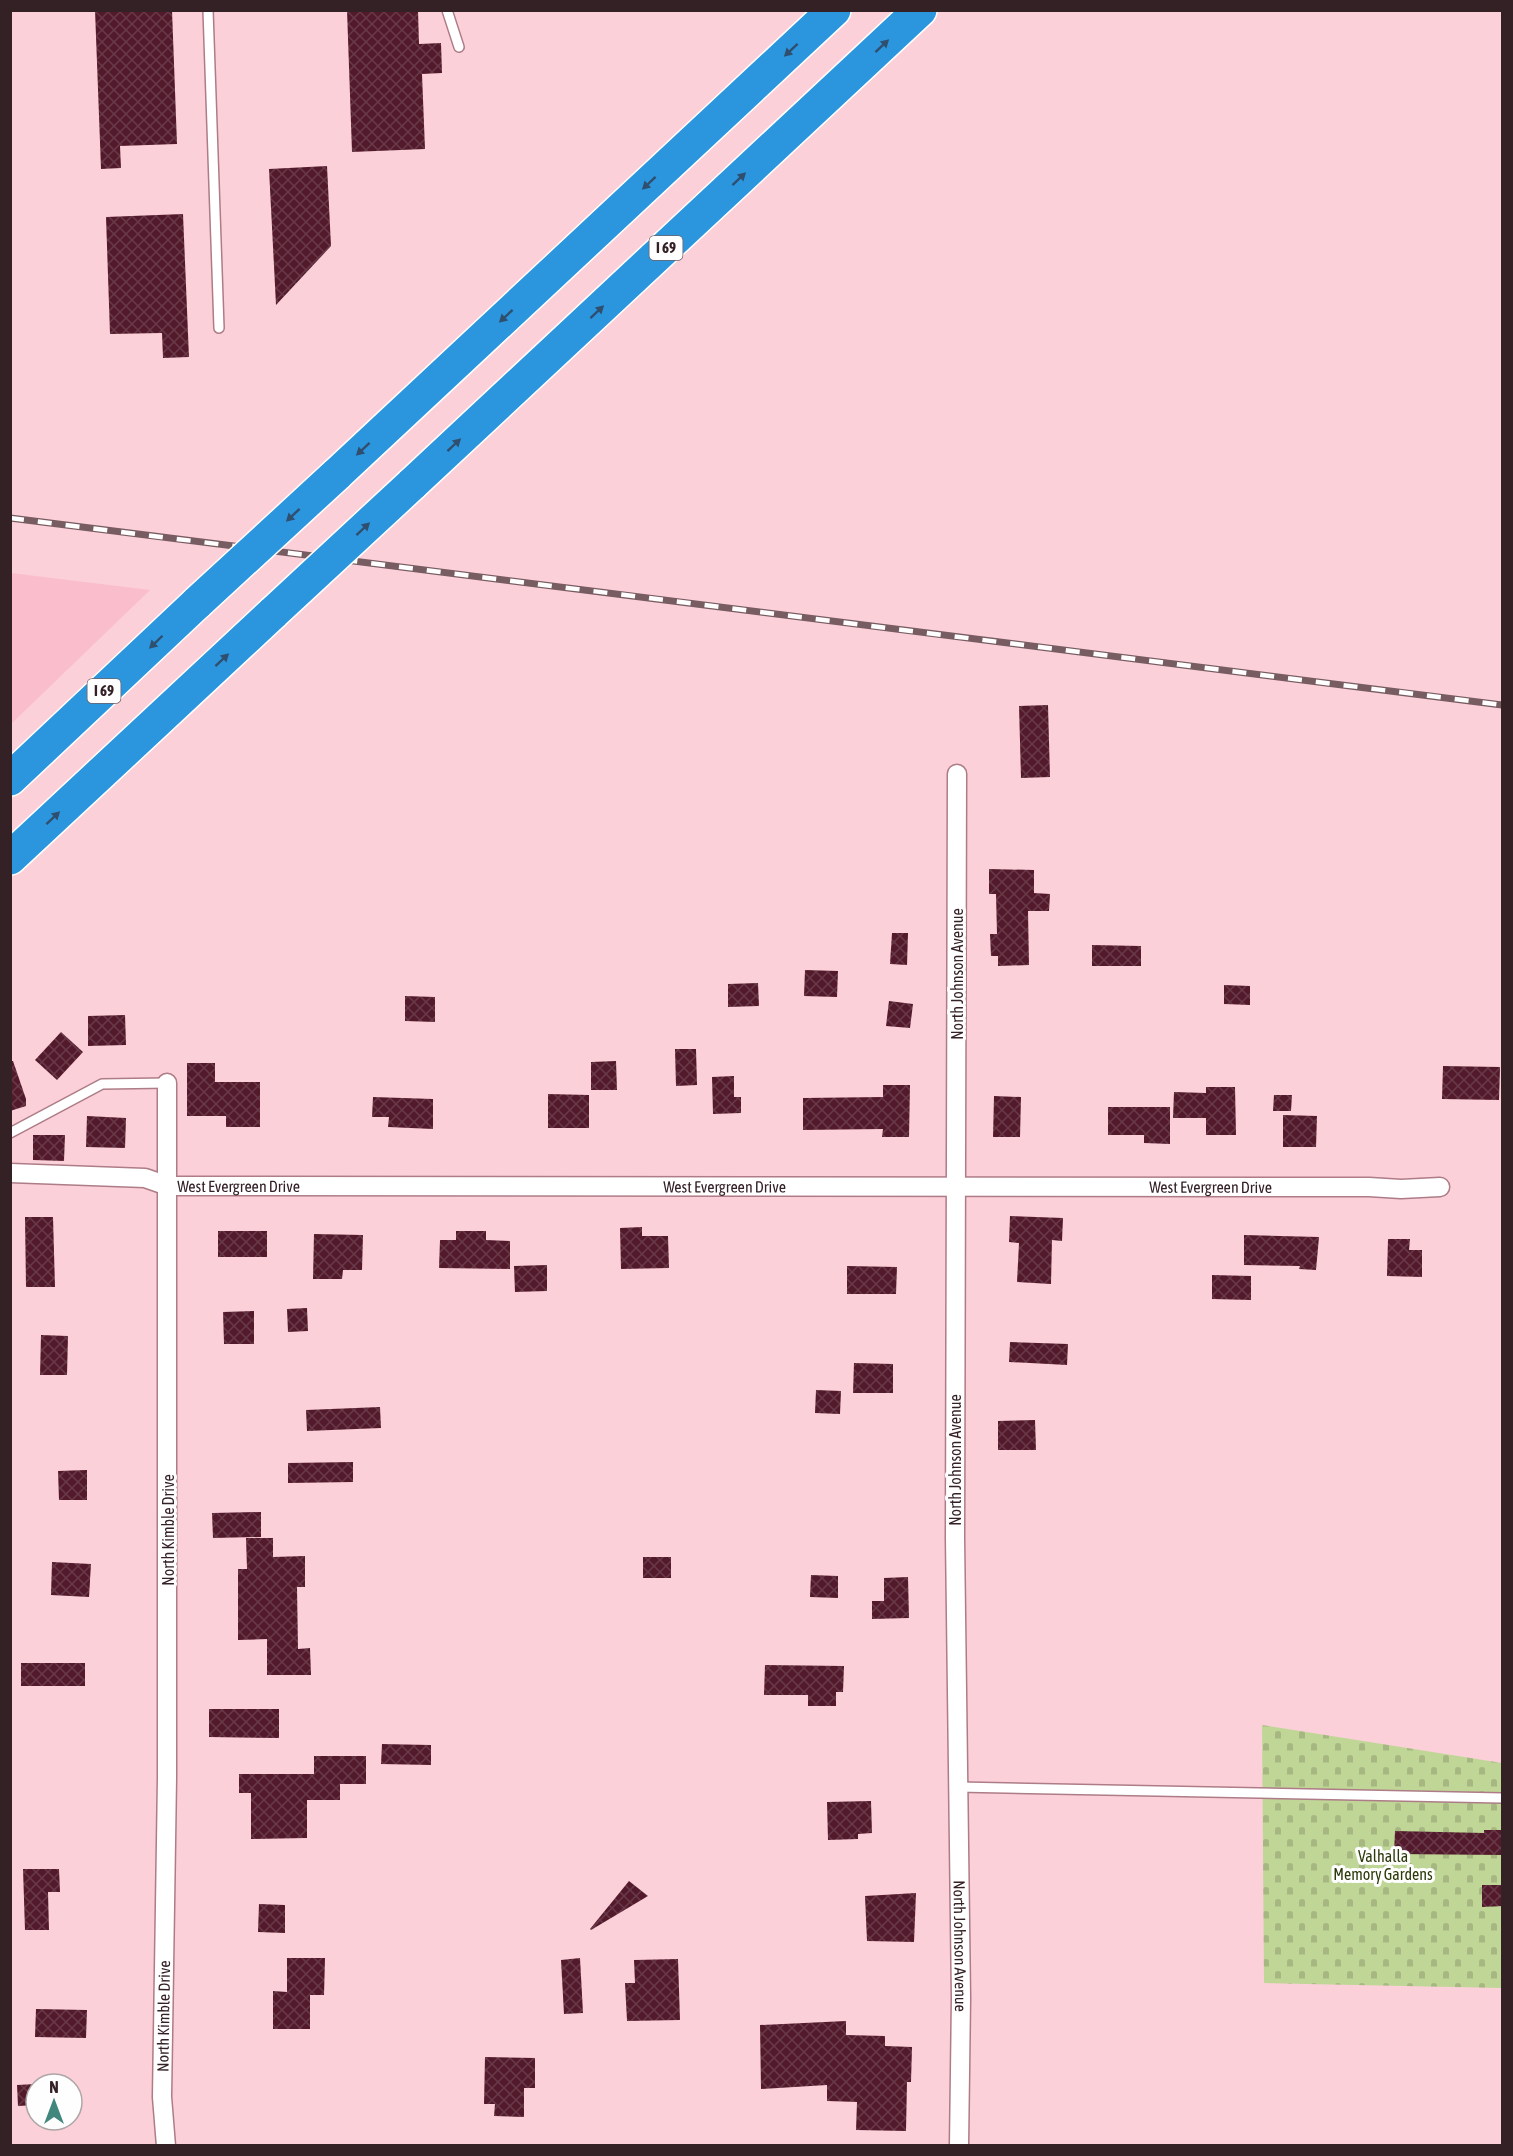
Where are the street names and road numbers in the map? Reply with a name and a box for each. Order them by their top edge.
road number: I 69 [650,236,682,260]
road number: I 69 [88,679,120,703]
street label: North Johnson Avenue [948,908,966,1040]
street label: West Evergreen Drive [177,1177,300,1196]
street label: West Evergreen Drive [663,1177,786,1196]
street label: West Evergreen Drive [1149,1178,1272,1197]
street label: North Johnson Avenue [946,1394,964,1526]
street label: North Kimble Drive [159,1474,177,1586]
street label: North Johnson Avenue [950,1880,970,2012]
street label: North Kimble Drive [153,1960,173,2072]

